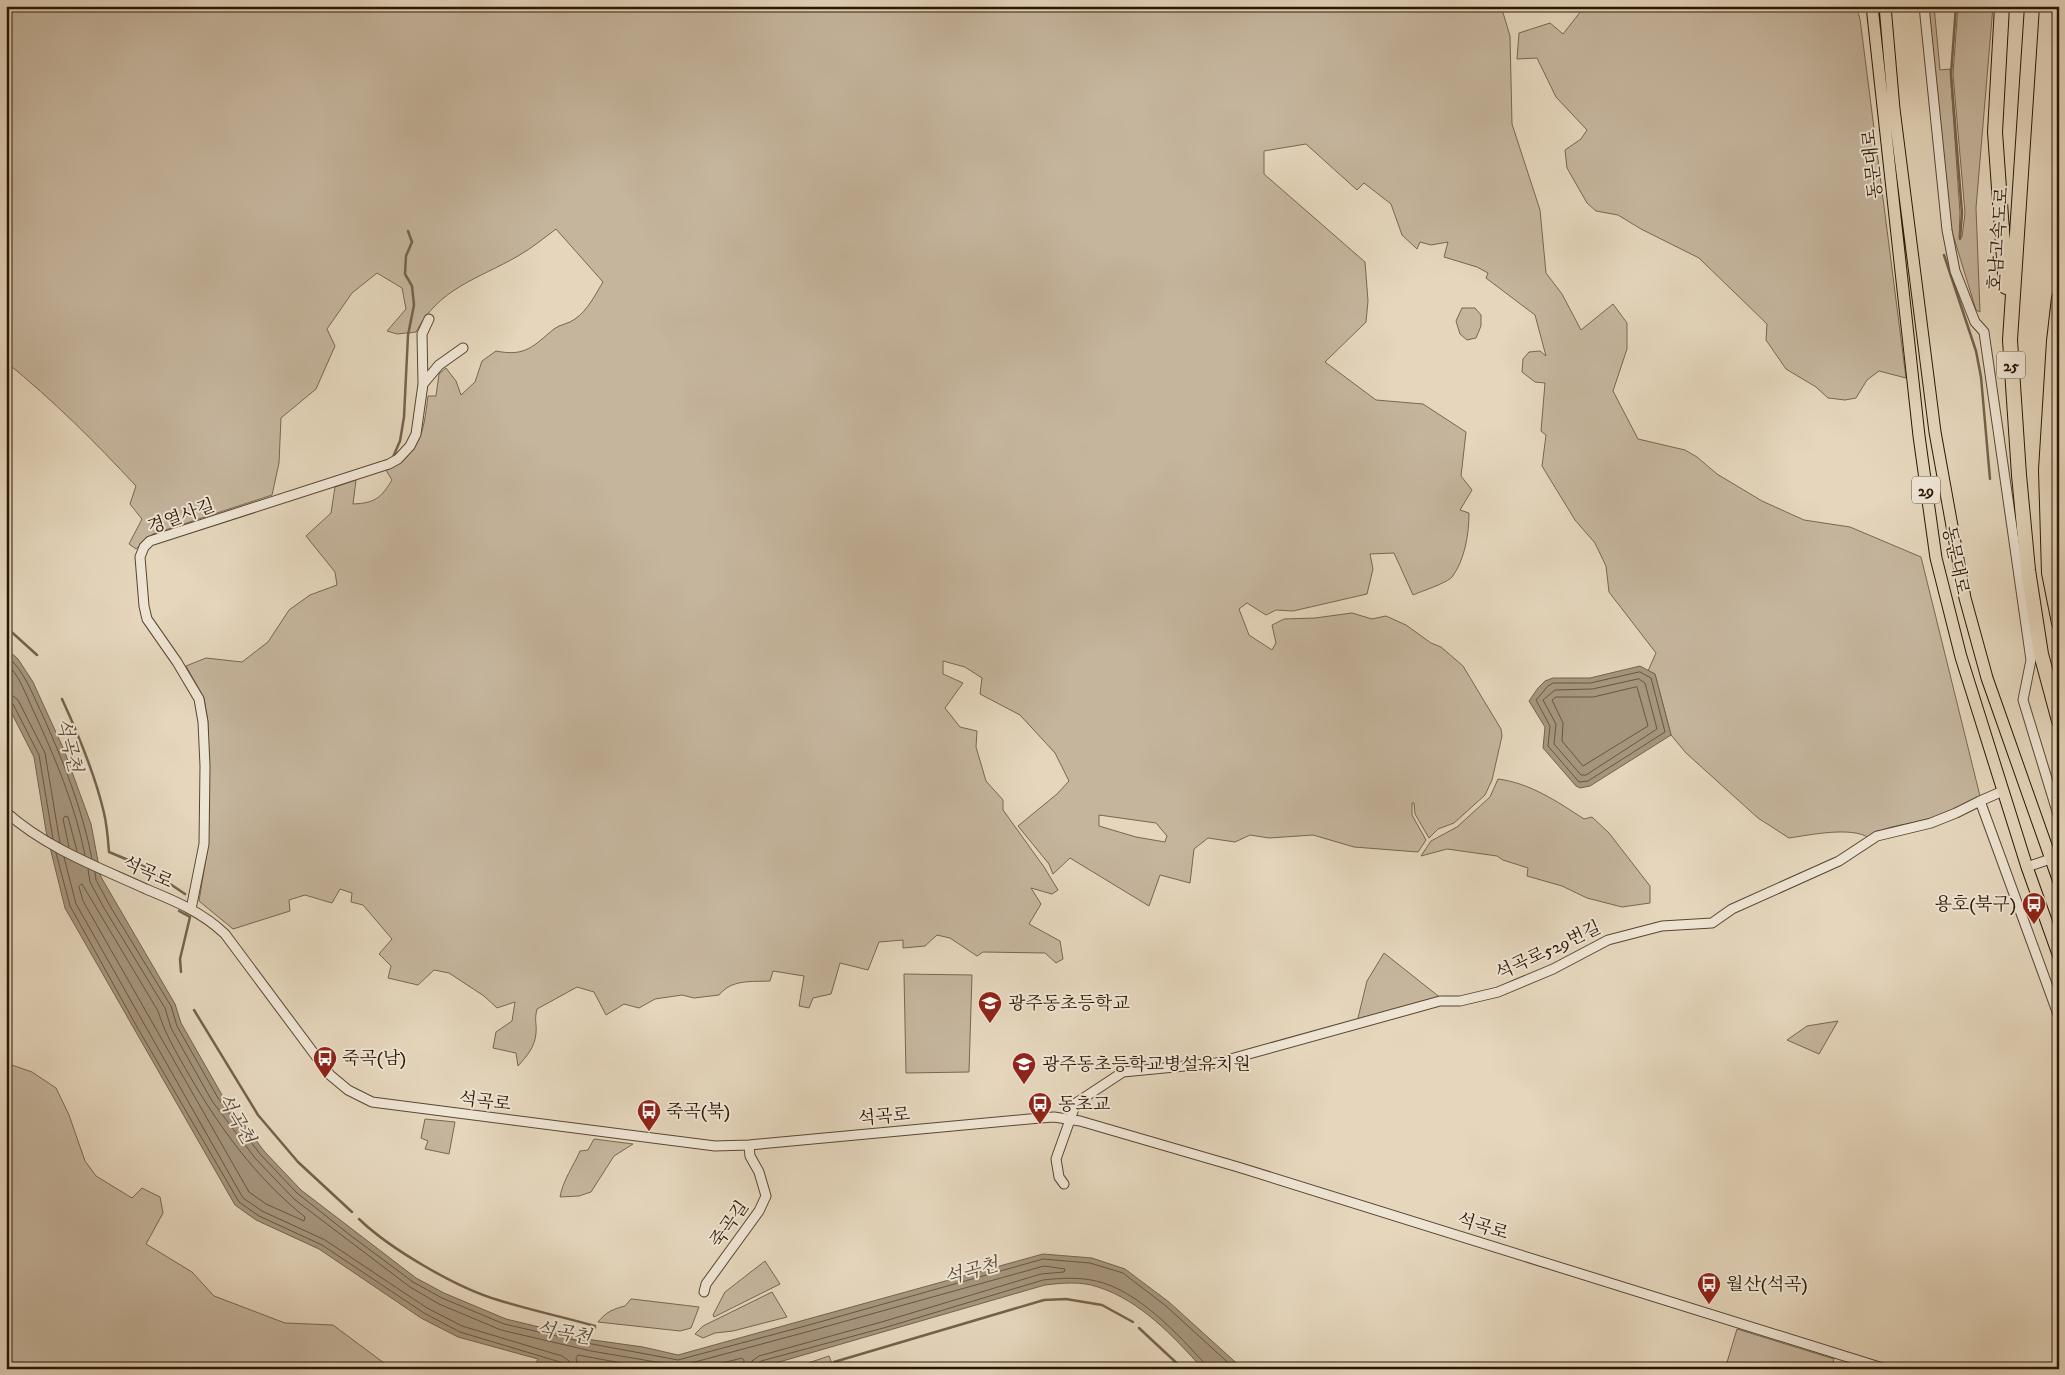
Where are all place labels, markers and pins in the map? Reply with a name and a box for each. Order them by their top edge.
bus stop icon: 용호(북구) [2021,891,2047,925]
place label: 용호(북구) [1934,894,2016,916]
school or university icon: 광주동초등학교 [977,990,1003,1024]
place label: 광주동초등학교 [1008,993,1130,1015]
bus stop icon: 죽곡(남) [312,1045,338,1079]
place label: 죽곡(남) [342,1048,406,1070]
school or university icon: 광주동초등학교병설유치원 [1011,1051,1037,1085]
place label: 광주동초등학교병설유치원 [1042,1054,1251,1076]
bus stop icon: 동초교 [1027,1091,1053,1125]
place label: 동초교 [1058,1094,1111,1116]
bus stop icon: 죽곡(북) [636,1098,662,1132]
place label: 죽곡(북) [666,1101,730,1123]
bus stop icon: 월산(석곡) [1696,1271,1722,1305]
place label: 월산(석곡) [1726,1274,1808,1296]

